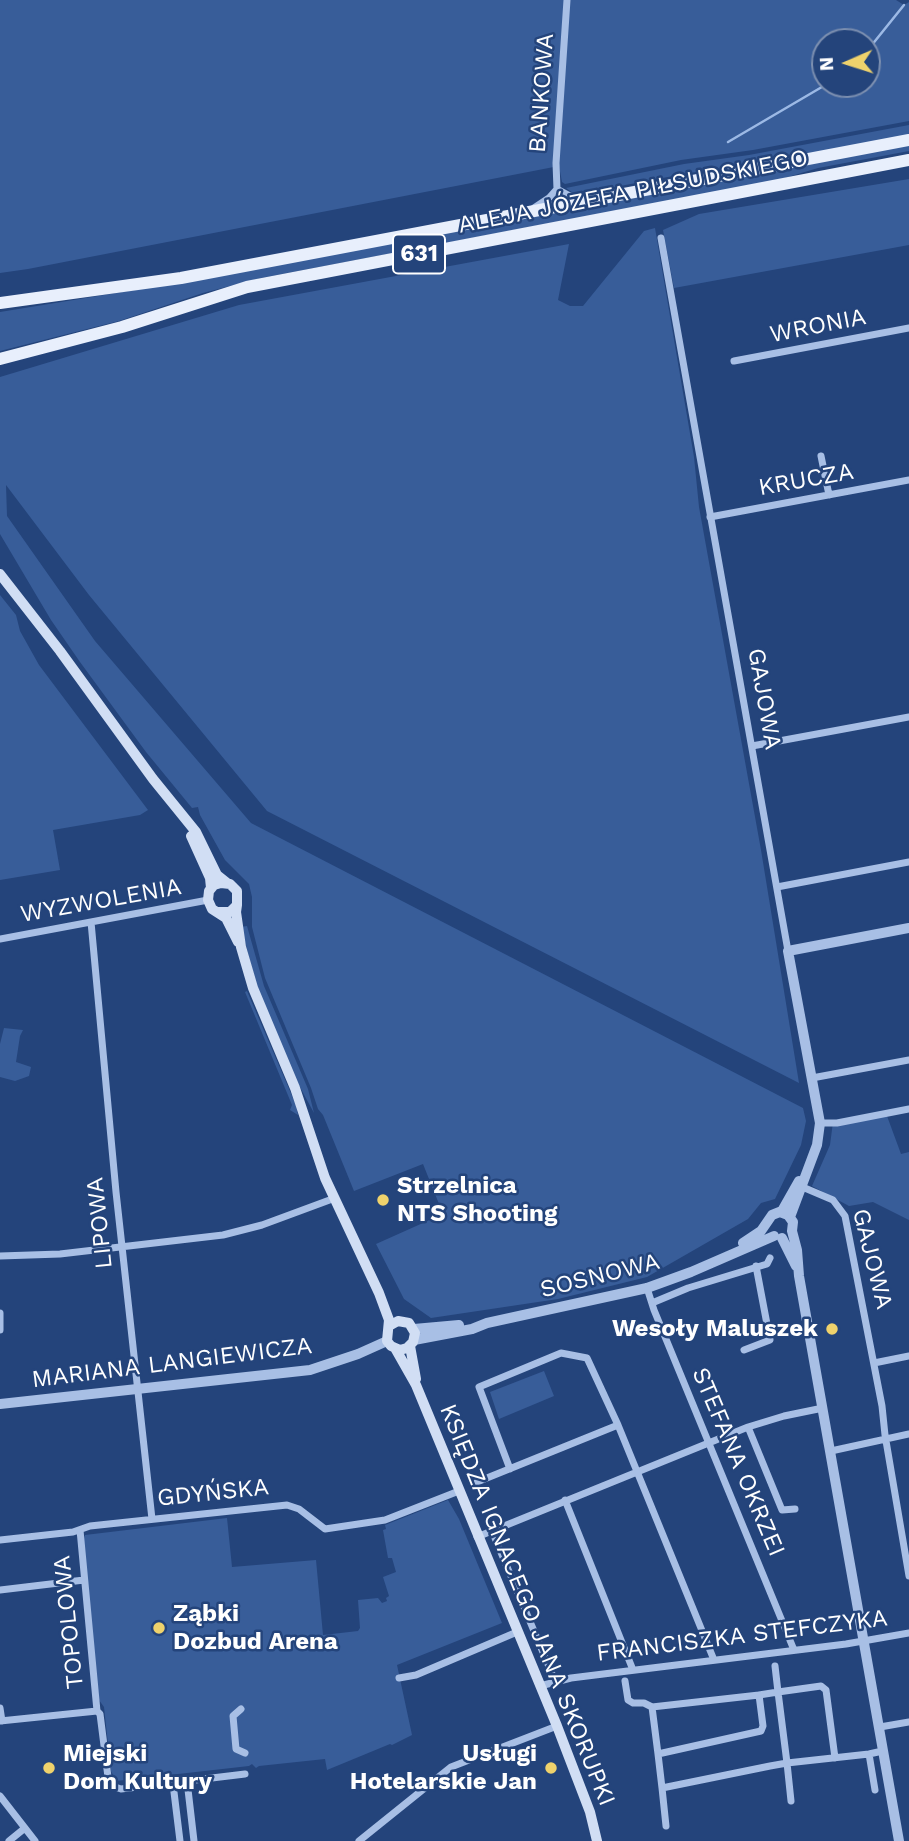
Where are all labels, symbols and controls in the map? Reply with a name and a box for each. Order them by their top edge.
north arrow [811,28,881,98]
street label: BANKOWA [523,32,561,154]
text: N [815,56,838,72]
street label: ALEJA JÓZEFA PIŁSUDSKIEGO [456,144,810,240]
road number: 631 [393,234,445,274]
street label: WRONIA [767,303,869,349]
street label: KRUCZA [756,457,856,503]
street label: GAJOWA [741,646,787,752]
street label: WYZWOLENIA [18,873,184,929]
place label: Strzelnica NTS Shooting [397,1172,557,1228]
street label: LIPOWA [81,1176,119,1270]
marker: Strzelnica NTS Shooting [375,1192,391,1208]
street label: GAJOWA [846,1206,898,1312]
street label: SOSNOWA [537,1247,663,1305]
place label: Wesoły Maluszek [612,1315,818,1343]
marker: Wesoły Maluszek [824,1321,840,1337]
street label: MARIANA LANGIEWICZA [30,1332,314,1394]
street label: STEFANA OKRZEI [685,1363,791,1561]
street label: KSIĘDZA IGNACEGO JANA SKORUPKI [433,1400,621,1810]
street label: GDYŃSKA [156,1473,270,1513]
street label: TOPOLOWA [48,1554,90,1690]
place label: Ząbki Dozbud Arena [173,1600,338,1656]
street label: FRANCISZKA STEFCZYKA [595,1604,889,1668]
marker: Ząbki Dozbud Arena [151,1620,167,1636]
place label: Miejski Dom Kultury [63,1740,212,1796]
place label: Usługi Hotelarskie Jan [350,1740,537,1796]
marker: Miejski Dom Kultury [41,1760,57,1776]
marker: Usługi Hotelarskie Jan [543,1760,559,1776]

